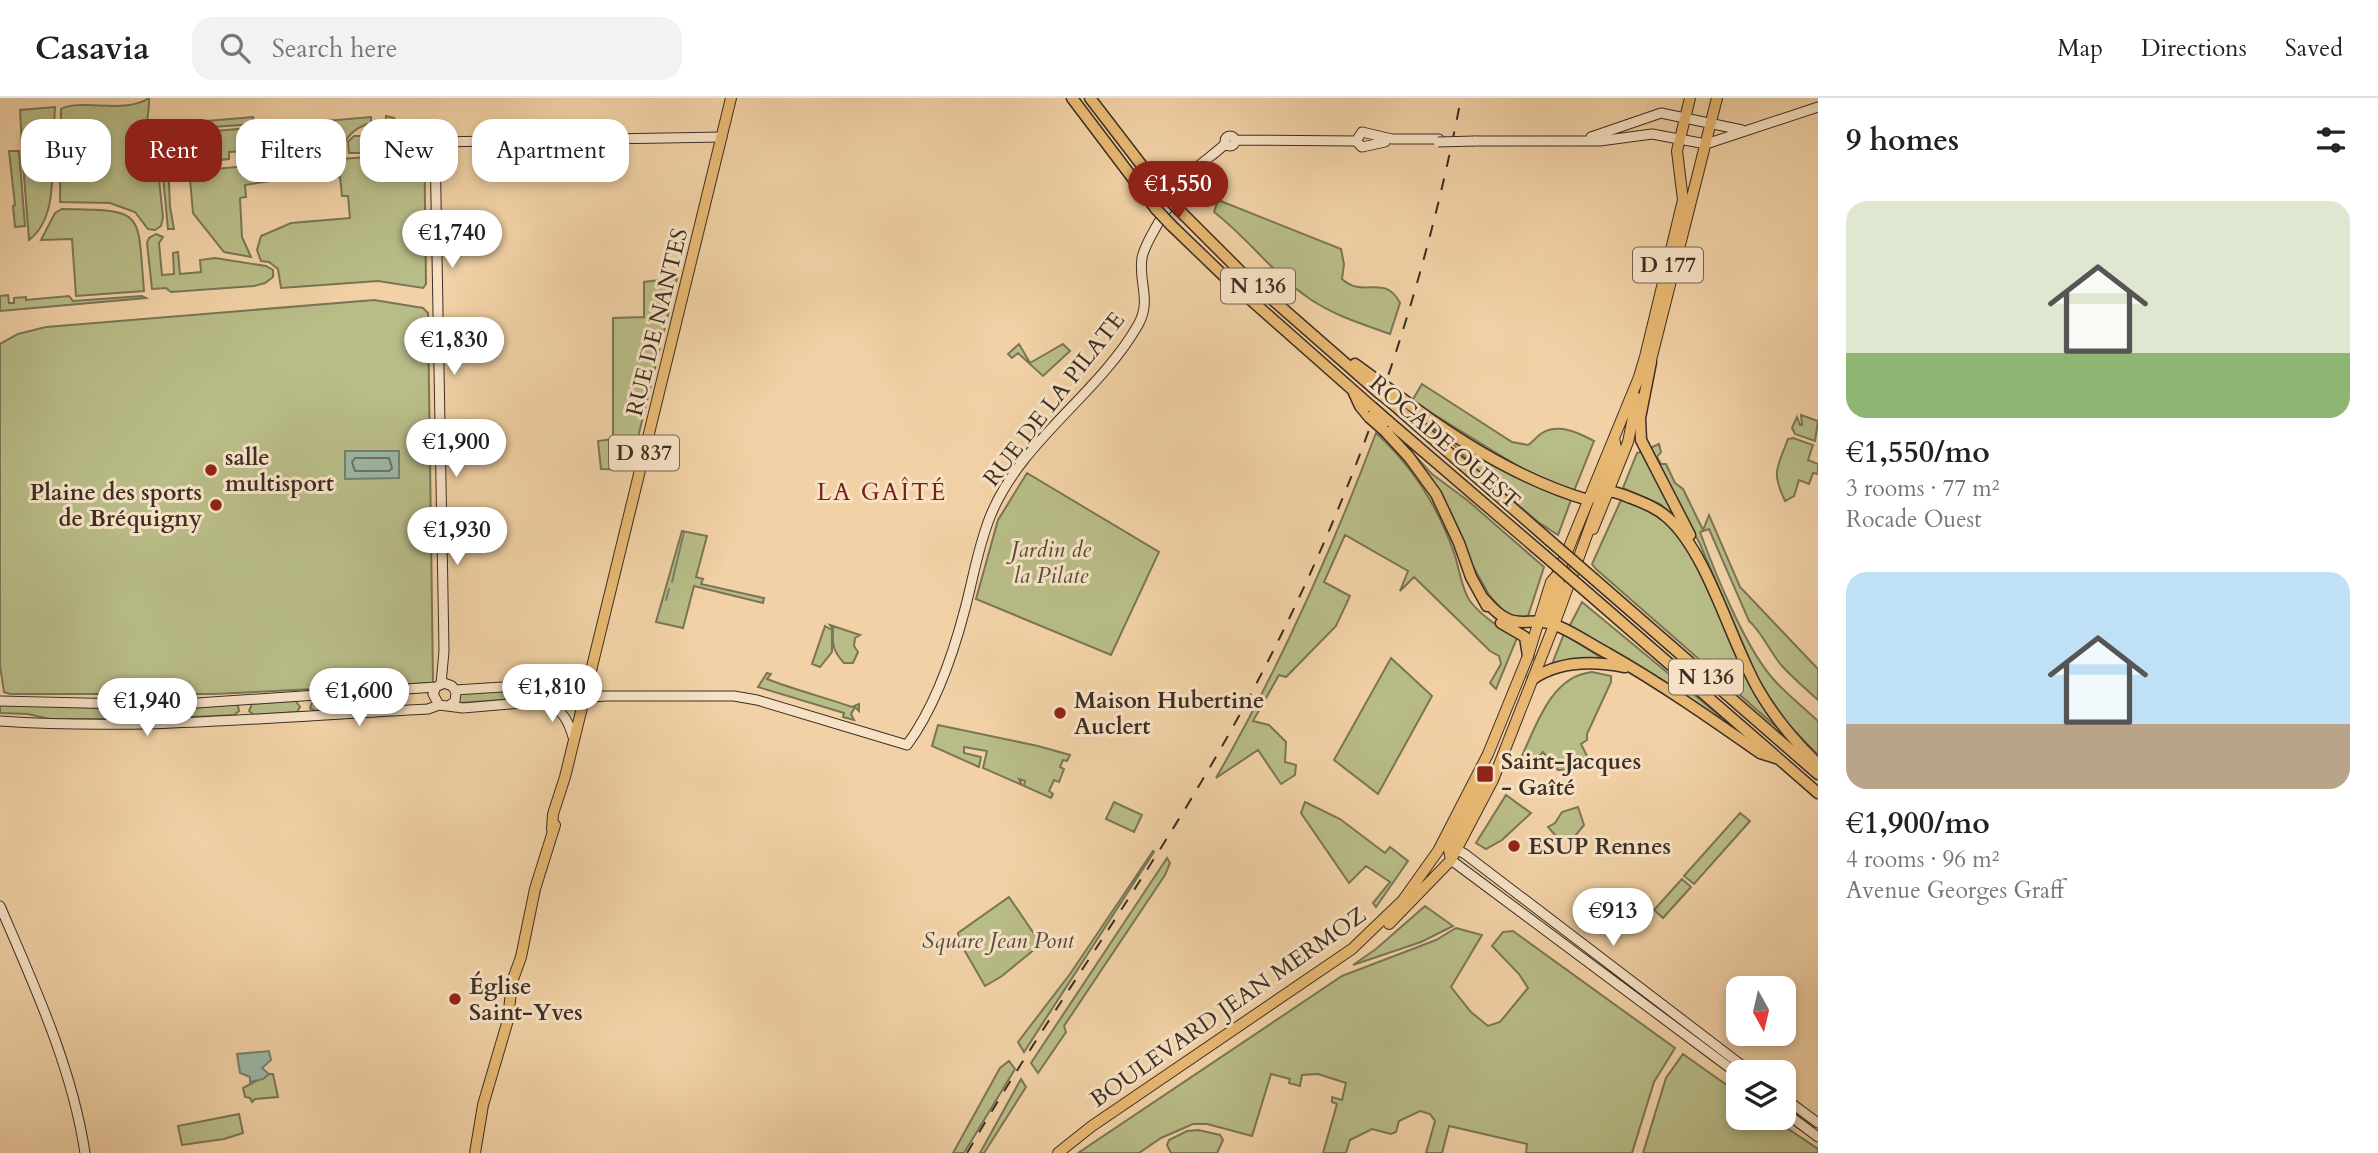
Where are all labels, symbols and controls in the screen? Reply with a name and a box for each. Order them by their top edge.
search box [192,17,682,80]
text: Casavia [35,26,150,71]
icon: search [216,29,254,67]
text: Search here [272,31,398,66]
text: Map [2057,32,2103,65]
text: Directions [2141,32,2247,65]
text: Saved [2285,32,2343,65]
chip: Buy [21,119,111,182]
chip: Rent [125,119,222,182]
chip: Filters [236,119,346,182]
chip: New [360,119,458,182]
chip: Apartment [472,119,629,182]
text: 9 homes [1846,120,1959,161]
icon: filters [2312,121,2350,159]
pin: €1,550 [1121,162,1235,221]
text: €1,550 [1144,168,1212,199]
pin: €1,740 [395,211,509,270]
text: €1,740 [418,217,486,248]
street label: RUE DE NANTES [619,225,695,419]
icon: home [2035,246,2161,372]
road number: D 177 [1633,248,1703,282]
road number: N 136 [1221,268,1295,304]
street label: RUE DE LA PILATE [976,305,1132,493]
pin: €1,830 [397,317,511,377]
text: €1,830 [420,324,488,355]
street label: ROCADE OUEST [1363,368,1527,516]
pin: €1,900 [399,420,513,479]
text: €1,900 [422,426,490,457]
text: €1,550/mo [1846,432,1990,473]
road number: D 837 [609,436,679,470]
place label: salle multisport [225,442,334,499]
marker: salle multisport [203,462,219,478]
text: 3 rooms · 77 m² [1846,473,1999,504]
district label: LA GAÎTÉ [817,476,947,509]
place label: Plaine des sports de Bréquigny [30,477,202,534]
marker: Plaine des sports de Bréquigny [208,497,224,513]
text: Rocade Ouest [1846,504,1982,535]
pin: €1,930 [400,508,514,567]
text: €1,930 [423,514,491,545]
park label: Jardin de la Pilate [1006,534,1091,591]
icon: home [2035,617,2161,743]
road number: N 136 [1669,660,1743,694]
pin: €1,810 [495,664,609,724]
pin: €1,600 [302,668,416,728]
text: €1,810 [518,671,586,702]
text: €1,600 [325,675,393,706]
pin: €1,940 [90,678,204,738]
text: €1,940 [113,685,181,716]
place label: Maison Hubertine Auclert [1074,685,1264,742]
marker: Maison Hubertine Auclert [1052,705,1068,721]
place label: Saint-Jacques - Gaîté [1501,746,1641,803]
marker: Saint-Jacques - Gaîté [1475,764,1495,784]
text: €1,900/mo [1846,803,1990,844]
place label: ESUP Rennes [1528,831,1671,862]
marker: ESUP Rennes [1506,838,1522,854]
text: 4 rooms · 96 m² [1846,844,1999,875]
text: Avenue Georges Graff [1846,875,2064,906]
pin: €913 [1572,888,1654,948]
text: €913 [1588,895,1638,926]
street label: BOULEVARD JEAN MERMOZ [1084,900,1372,1114]
park label: Square Jean Pont [922,925,1075,956]
place label: Église Saint-Yves [469,971,583,1028]
north arrow [1726,976,1796,1046]
map controls [1726,976,1796,1130]
marker: Église Saint-Yves [447,991,463,1007]
button: layers [1726,1060,1796,1130]

